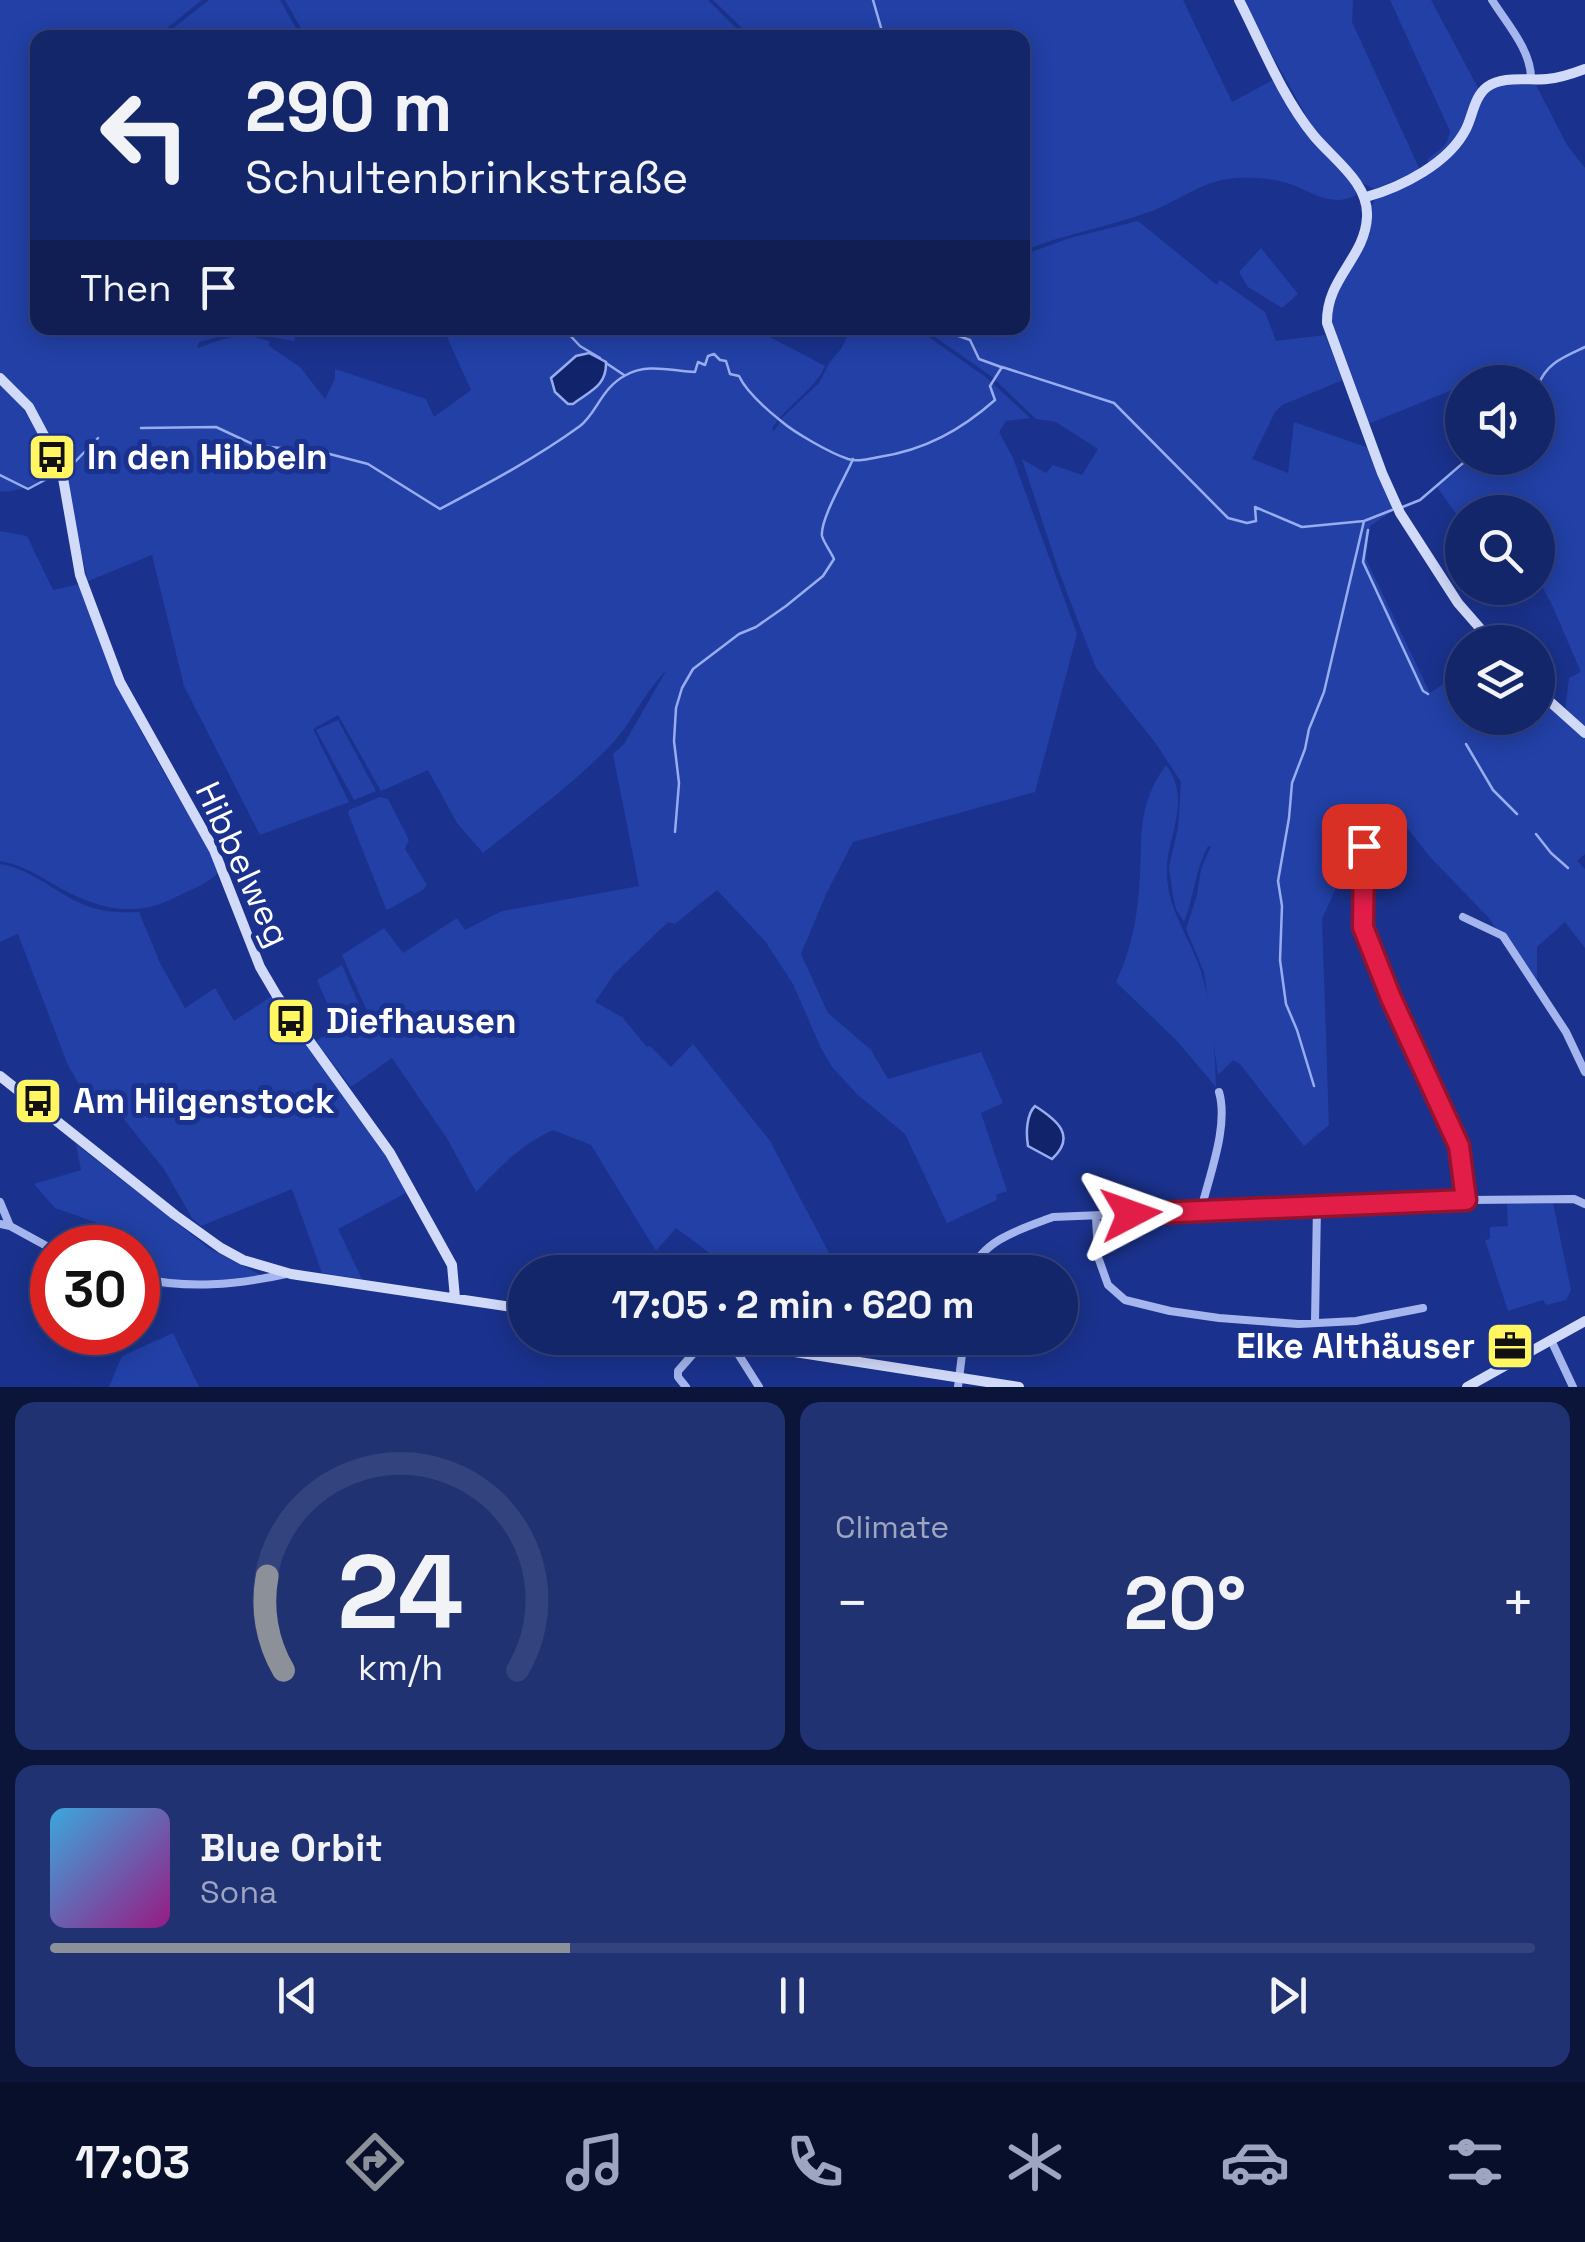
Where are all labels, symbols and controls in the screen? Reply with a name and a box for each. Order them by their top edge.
text: 290 m [245,62,452,151]
icon: left [80,70,210,200]
text: Schultenbrinkstraße [245,149,688,206]
icon: arrive [191,260,246,315]
text: Then [80,264,171,312]
map controls [1445,365,1555,735]
button: sound [1445,365,1555,475]
bus stop icon: In den Hibbeln [26,431,78,483]
place label: In den Hibbeln [87,435,328,479]
button: search [1445,495,1555,605]
button: layers [1445,625,1555,735]
street label: Hibbelweg [186,775,300,953]
pin [1322,804,1407,889]
icon: arrive [1337,819,1392,874]
bus stop icon: Diefhausen [265,995,317,1047]
place label: Diefhausen [326,999,516,1043]
bus stop icon: Am Hilgenstock [12,1075,64,1127]
place label: Am Hilgenstock [73,1079,335,1123]
position arrow [1079,1162,1183,1266]
speed limit sign: 30 [30,1225,160,1355]
text: 17:05 · 2 min · 620 m [612,1281,974,1329]
office icon: Elke Althäuser [1484,1320,1536,1372]
place label: Elke Althäuser [1236,1324,1475,1368]
text: Climate [835,1507,949,1547]
text: 24 [337,1526,463,1658]
text: 20° [1124,1555,1246,1651]
text: − [835,1568,869,1638]
text: + [1501,1568,1535,1638]
text: km/h [357,1645,443,1690]
text: Blue Orbit [200,1824,383,1872]
text: Sona [200,1872,277,1912]
icon: previous [270,1968,325,2023]
icon: pause [765,1968,820,2023]
icon: next [1260,1968,1315,2023]
icon: directions [340,2127,410,2197]
icon: music [560,2127,630,2197]
icon: phone [780,2127,850,2197]
icon: climate [1000,2127,1070,2197]
icon: car [1220,2127,1290,2197]
icon: filters [1440,2127,1510,2197]
text: 17:03 [75,2134,190,2191]

